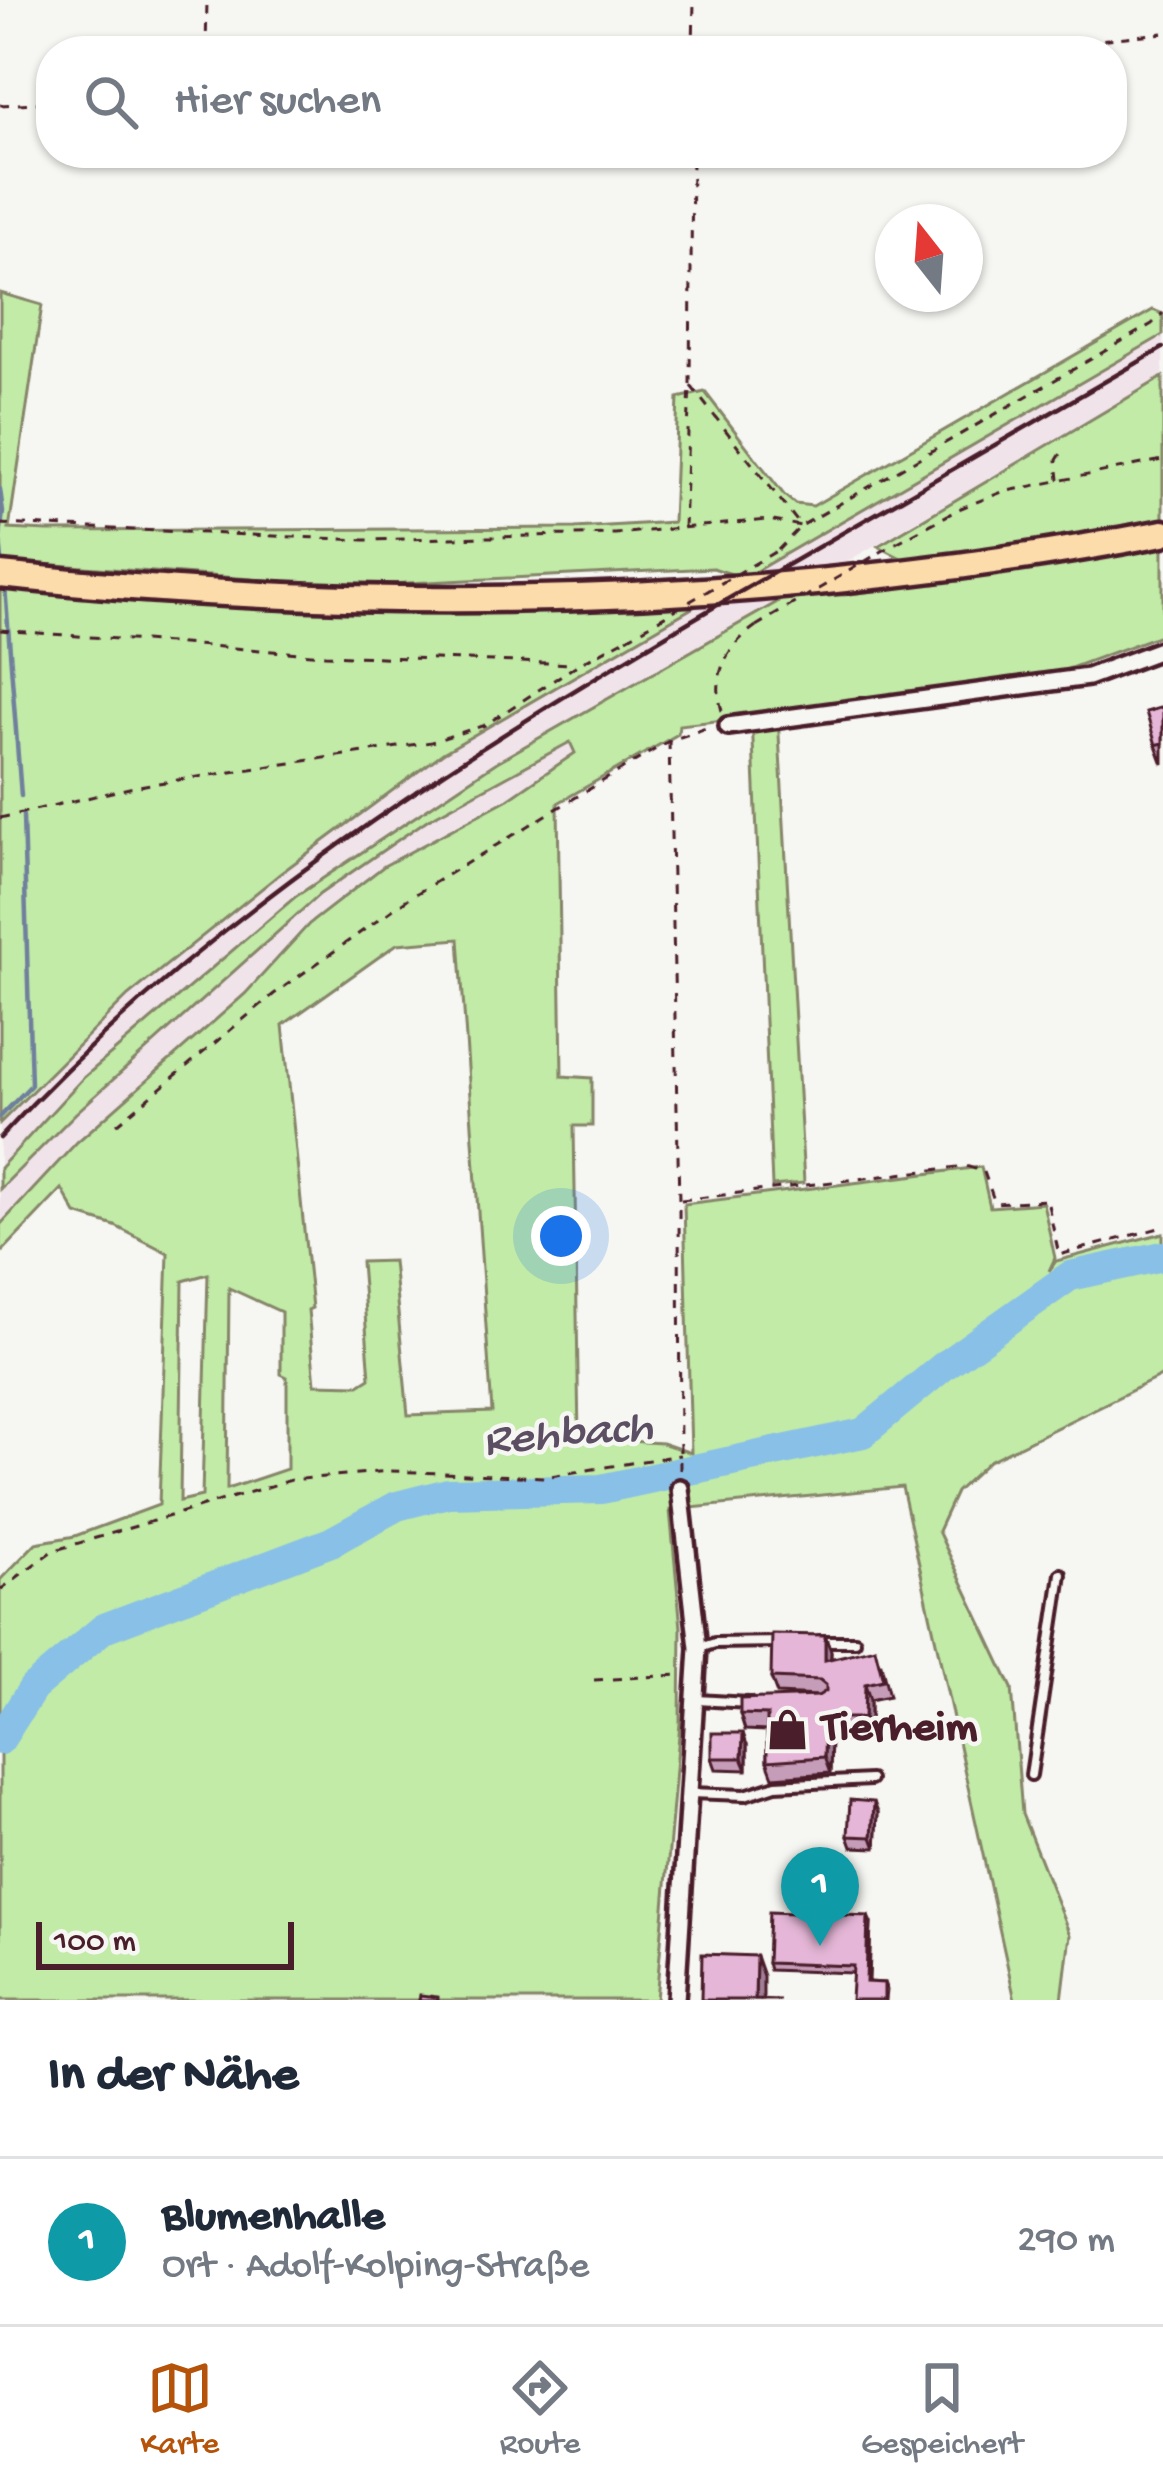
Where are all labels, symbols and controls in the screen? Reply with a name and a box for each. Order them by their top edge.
search box [36,36,1127,168]
icon: search [78,69,144,135]
text: Hier suchen [174,76,381,129]
north arrow [875,204,983,312]
your location [531,1206,591,1266]
water label: Rehbach [481,1401,656,1473]
place label: Tierheim [819,1703,977,1756]
shop icon: Tierheim [765,1706,811,1752]
pin: 1 [781,1847,859,1946]
scale bar [36,1916,294,1969]
text: 100 m [54,1924,136,1962]
text: In der Nähe [48,2048,298,2108]
text: Blumenhalle [162,2192,385,2245]
text: 1 [79,2219,95,2265]
text: 290 m [1017,2219,1115,2265]
text: Ort · Adolf-Kolping-Straße [162,2245,589,2291]
tab: Karte [140,2355,219,2465]
tab: Route [500,2355,580,2465]
tab: Gespeichert [861,2355,1023,2465]

